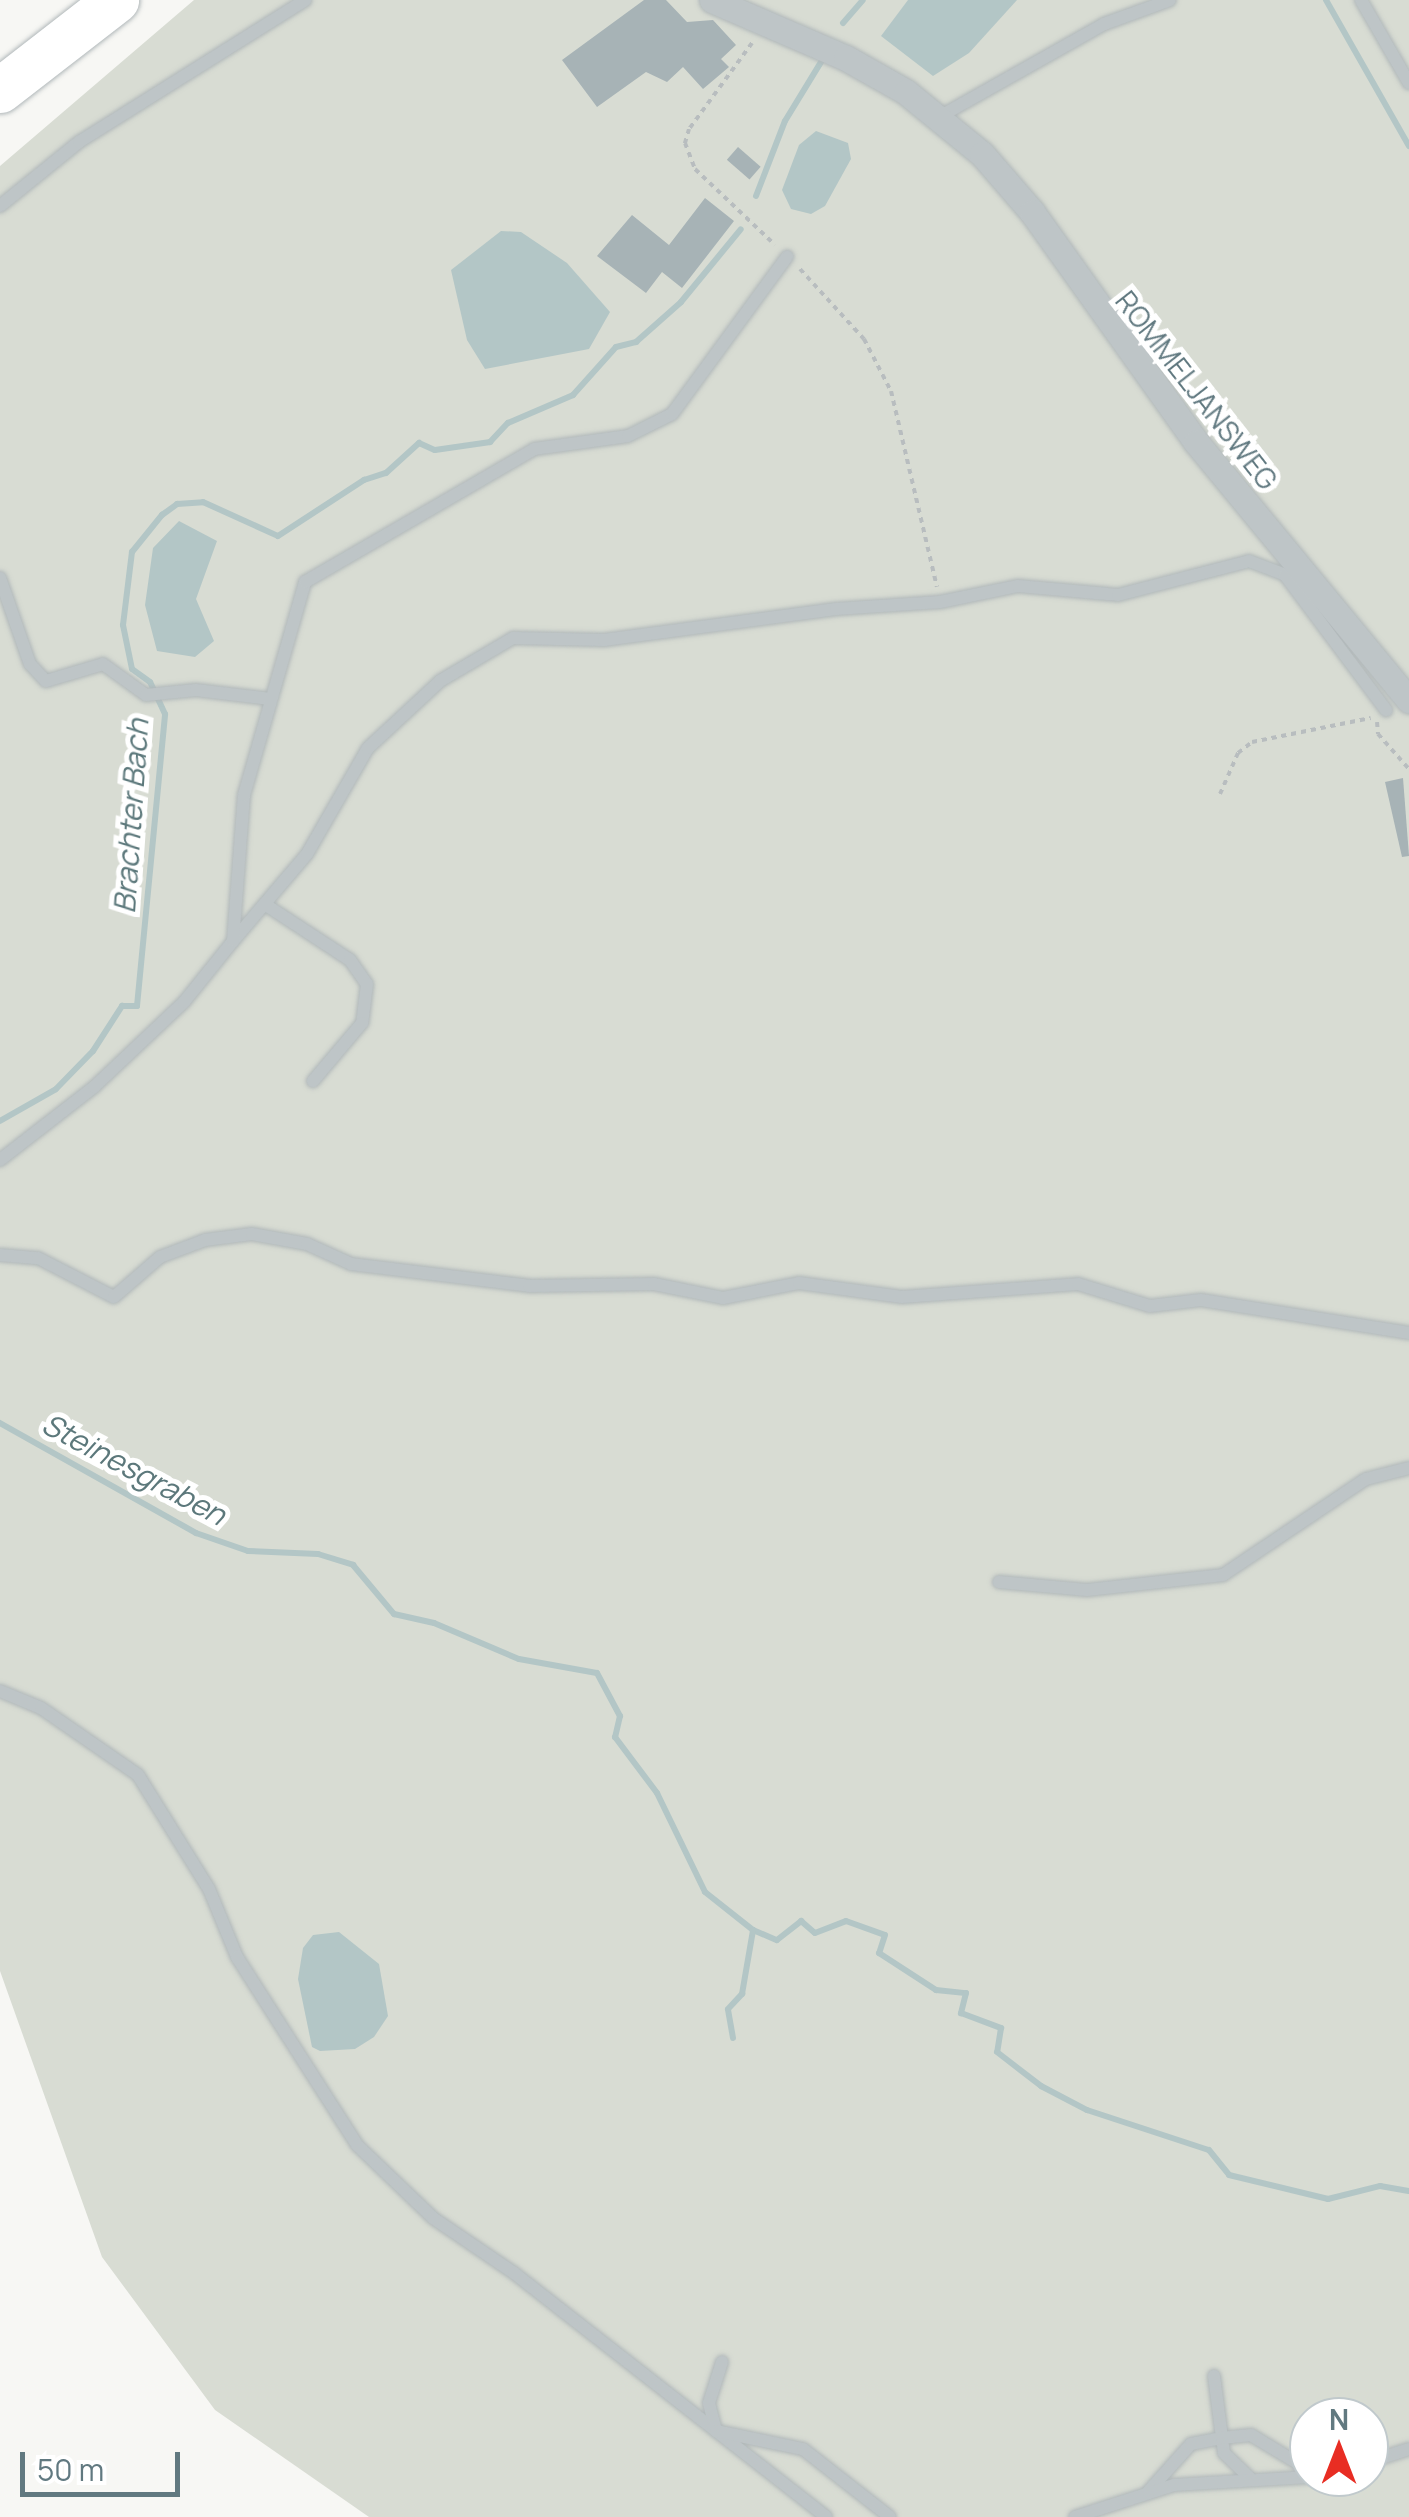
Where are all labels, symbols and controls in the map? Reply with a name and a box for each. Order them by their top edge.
street label: ROMMELJANSWEG [1109,284,1285,496]
water label: Brachter Bach [106,718,156,914]
water label: Steinesgraben [36,1406,232,1532]
north arrow [1289,2397,1389,2497]
text: N [1329,2400,1349,2438]
scale bar [25,2432,185,2494]
text: 50 m [37,2449,104,2490]

